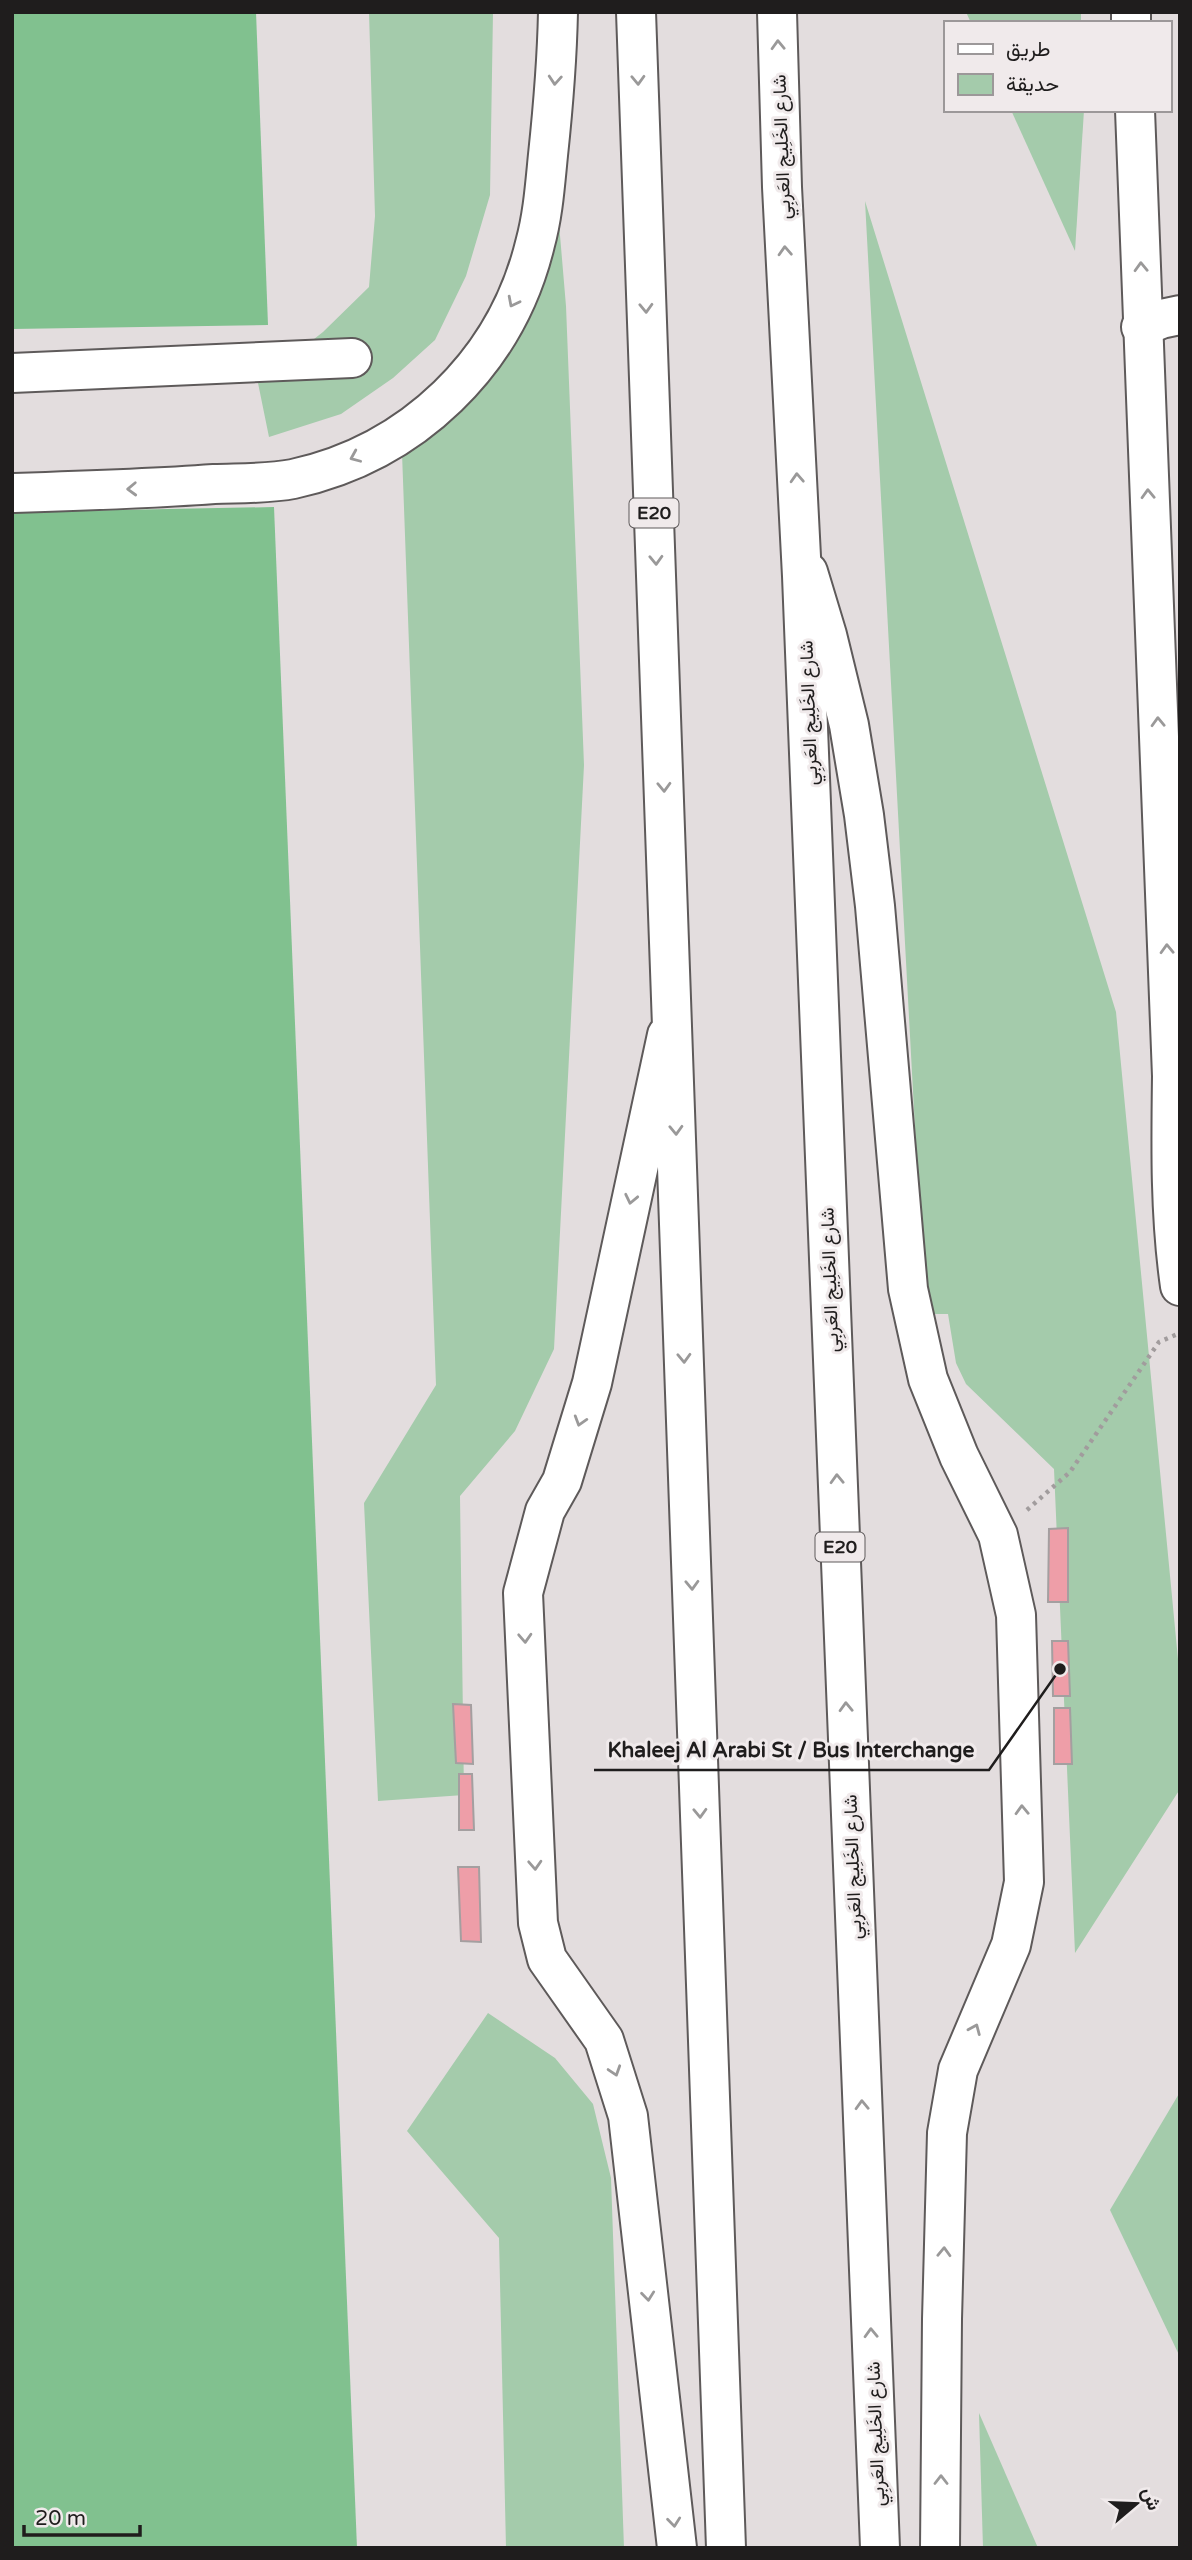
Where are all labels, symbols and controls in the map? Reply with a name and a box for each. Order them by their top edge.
legend [944,21,1171,112]
text: طريق [1006,37,1051,62]
one-way arrow [770,40,785,51]
text: حديقة [1006,72,1059,97]
street label: شارع الخَلِيج العَربِي [768,74,800,220]
one-way arrow [548,75,563,86]
one-way arrow [631,75,646,86]
one-way arrow [778,245,793,256]
one-way arrow [1133,261,1148,272]
one-way arrow [508,295,522,308]
one-way arrow [639,303,654,314]
one-way arrow [350,449,362,463]
one-way arrow [790,473,805,484]
one-way arrow [126,482,137,497]
one-way arrow [1141,489,1156,500]
road number: E20 [630,499,678,528]
one-way arrow [648,554,663,565]
street label: شارع الخَلِيج العَربِي [795,640,827,786]
one-way arrow [1150,716,1165,727]
one-way arrow [656,782,671,793]
one-way arrow [1159,943,1174,954]
one-way arrow [669,1125,684,1136]
one-way arrow [624,1193,639,1205]
street label: شارع الخَلِيج العَربِي [816,1207,848,1353]
one-way arrow [676,1353,692,1364]
one-way arrow [574,1415,589,1427]
one-way arrow [830,1474,845,1485]
road number: E20 [816,1532,864,1562]
one-way arrow [684,1580,700,1591]
one-way arrow [517,1633,532,1644]
one-way arrow [838,1701,853,1712]
callout: Khaleej Al Arabi St / Bus Interchange [594,1728,989,1770]
text: Khaleej Al Arabi St / Bus Interchange [608,1738,975,1763]
street label: شارع الخَلِيج العَربِي [839,1794,871,1940]
one-way arrow [1014,1804,1030,1815]
one-way arrow [692,1808,708,1818]
one-way arrow [527,1860,542,1871]
one-way arrow [967,2024,981,2036]
one-way arrow [606,2065,621,2077]
one-way arrow [854,2100,869,2111]
one-way arrow [936,2246,951,2257]
one-way arrow [640,2290,655,2301]
one-way arrow [864,2327,879,2338]
street label: شارع الخَلِيج العَربِي [862,2361,894,2507]
north arrow [1101,2469,1171,2539]
one-way arrow [933,2474,949,2484]
text: ش [1137,2484,1165,2513]
scale bar [24,2494,140,2538]
text: 20 m [35,2506,86,2531]
one-way arrow [666,2516,681,2527]

